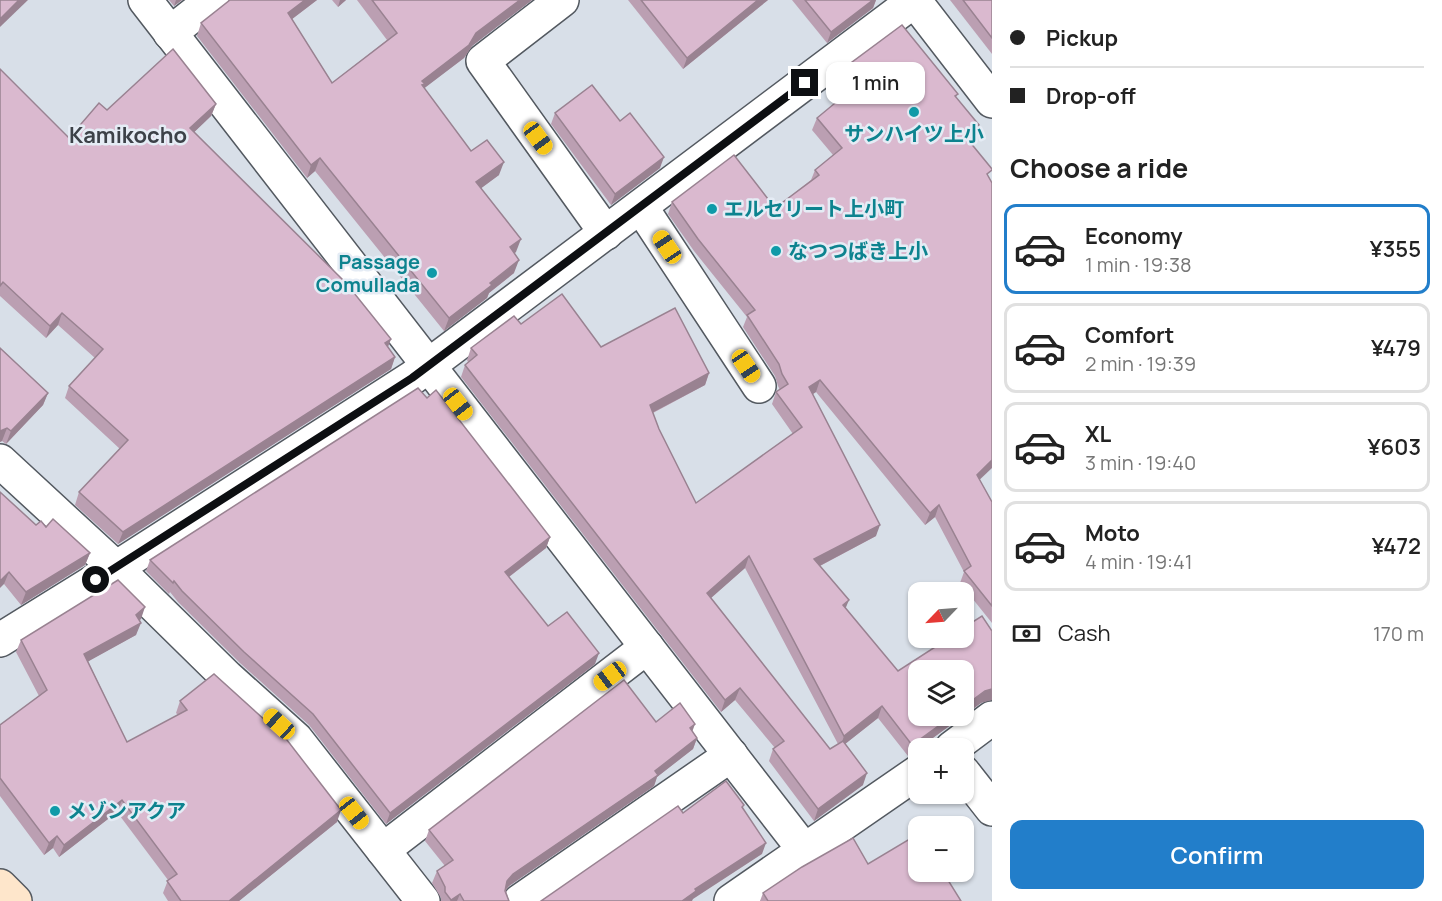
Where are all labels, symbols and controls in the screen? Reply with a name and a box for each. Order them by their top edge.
text: Pickup [1046,23,1118,53]
callout: 1 min [826,62,925,104]
route end [791,69,818,96]
text: 1 min [852,69,899,96]
text: Drop-off [1046,81,1136,111]
marker: サンハイツ上小 [907,105,921,119]
car [520,118,556,158]
district label: Kamikocho [69,120,187,150]
place label: サンハイツ上小 [844,120,984,147]
text: Choose a ride [1010,149,1188,186]
place label: エルセリート上小町 [724,195,904,222]
marker: エルセリート上小町 [705,202,719,216]
text: Economy [1085,221,1183,251]
icon: car [1013,222,1067,276]
car [649,227,685,267]
text: ¥355 [1370,234,1421,264]
place label: なつつばき上小 [788,237,928,264]
marker: なつつばき上小 [769,244,783,258]
place label: Passage Comullada [316,248,420,298]
text: 1 min · 19:38 [1085,251,1192,278]
marker: Passage Comullada [425,266,439,280]
text: Comfort [1085,320,1174,350]
icon: car [1013,321,1067,375]
text: ¥479 [1371,333,1421,363]
car [728,346,764,386]
text: 2 min · 19:39 [1085,350,1196,377]
car [440,384,476,424]
text: XL [1085,419,1111,449]
icon: car [1013,420,1067,474]
text: ¥603 [1368,432,1421,462]
text: 3 min · 19:40 [1085,449,1196,476]
text: Moto [1085,518,1140,548]
icon: car [1013,519,1067,573]
text: ¥472 [1372,531,1421,561]
text: 4 min · 19:41 [1085,548,1193,575]
route start [82,566,109,593]
north arrow [908,582,974,648]
map controls [908,582,974,882]
icon: cash [1010,617,1043,650]
text: Cash [1058,618,1111,648]
text: 170 m [1373,620,1424,647]
car [590,658,630,694]
button: layers [908,660,974,726]
car [260,705,298,743]
button: + [908,738,974,804]
car [336,793,372,833]
place label: メゾンアクア [67,797,186,824]
marker: メゾンアクア [48,804,62,818]
button: − [908,816,974,882]
button: Confirm [1010,820,1424,889]

